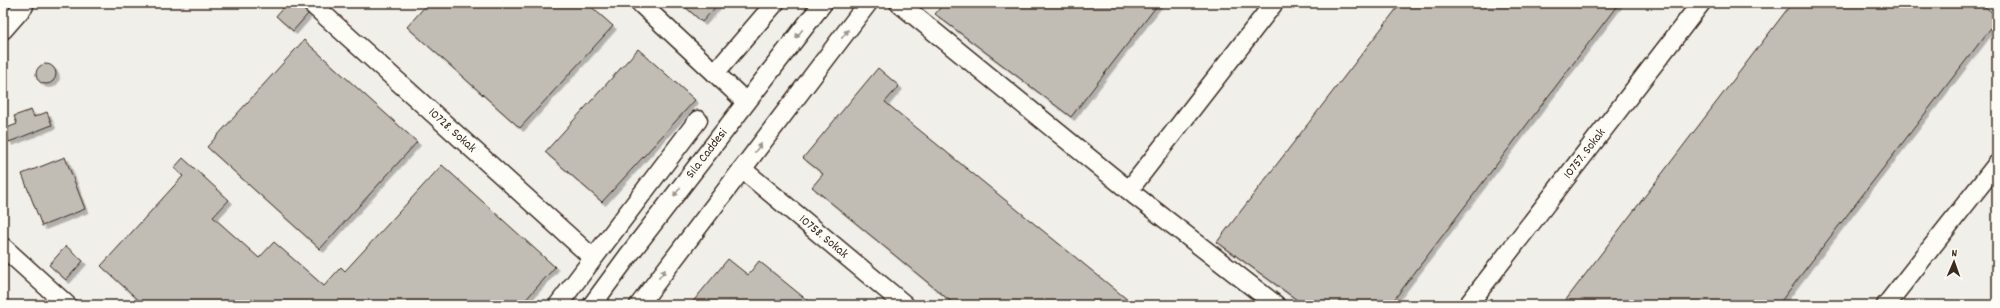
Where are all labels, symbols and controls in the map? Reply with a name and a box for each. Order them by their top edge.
one-way arrow [795,28,803,39]
one-way arrow [841,28,849,39]
street label: 10728. Sokak [424,103,480,157]
street label: Sıla Caddesi [681,124,733,183]
street label: 10757. Sokak [1559,124,1610,183]
one-way arrow [754,143,762,154]
one-way arrow [673,187,681,198]
street label: 10758. Sokak [794,210,852,263]
north arrow [1934,242,1974,282]
text: N [1951,246,1958,262]
one-way arrow [658,269,666,279]

